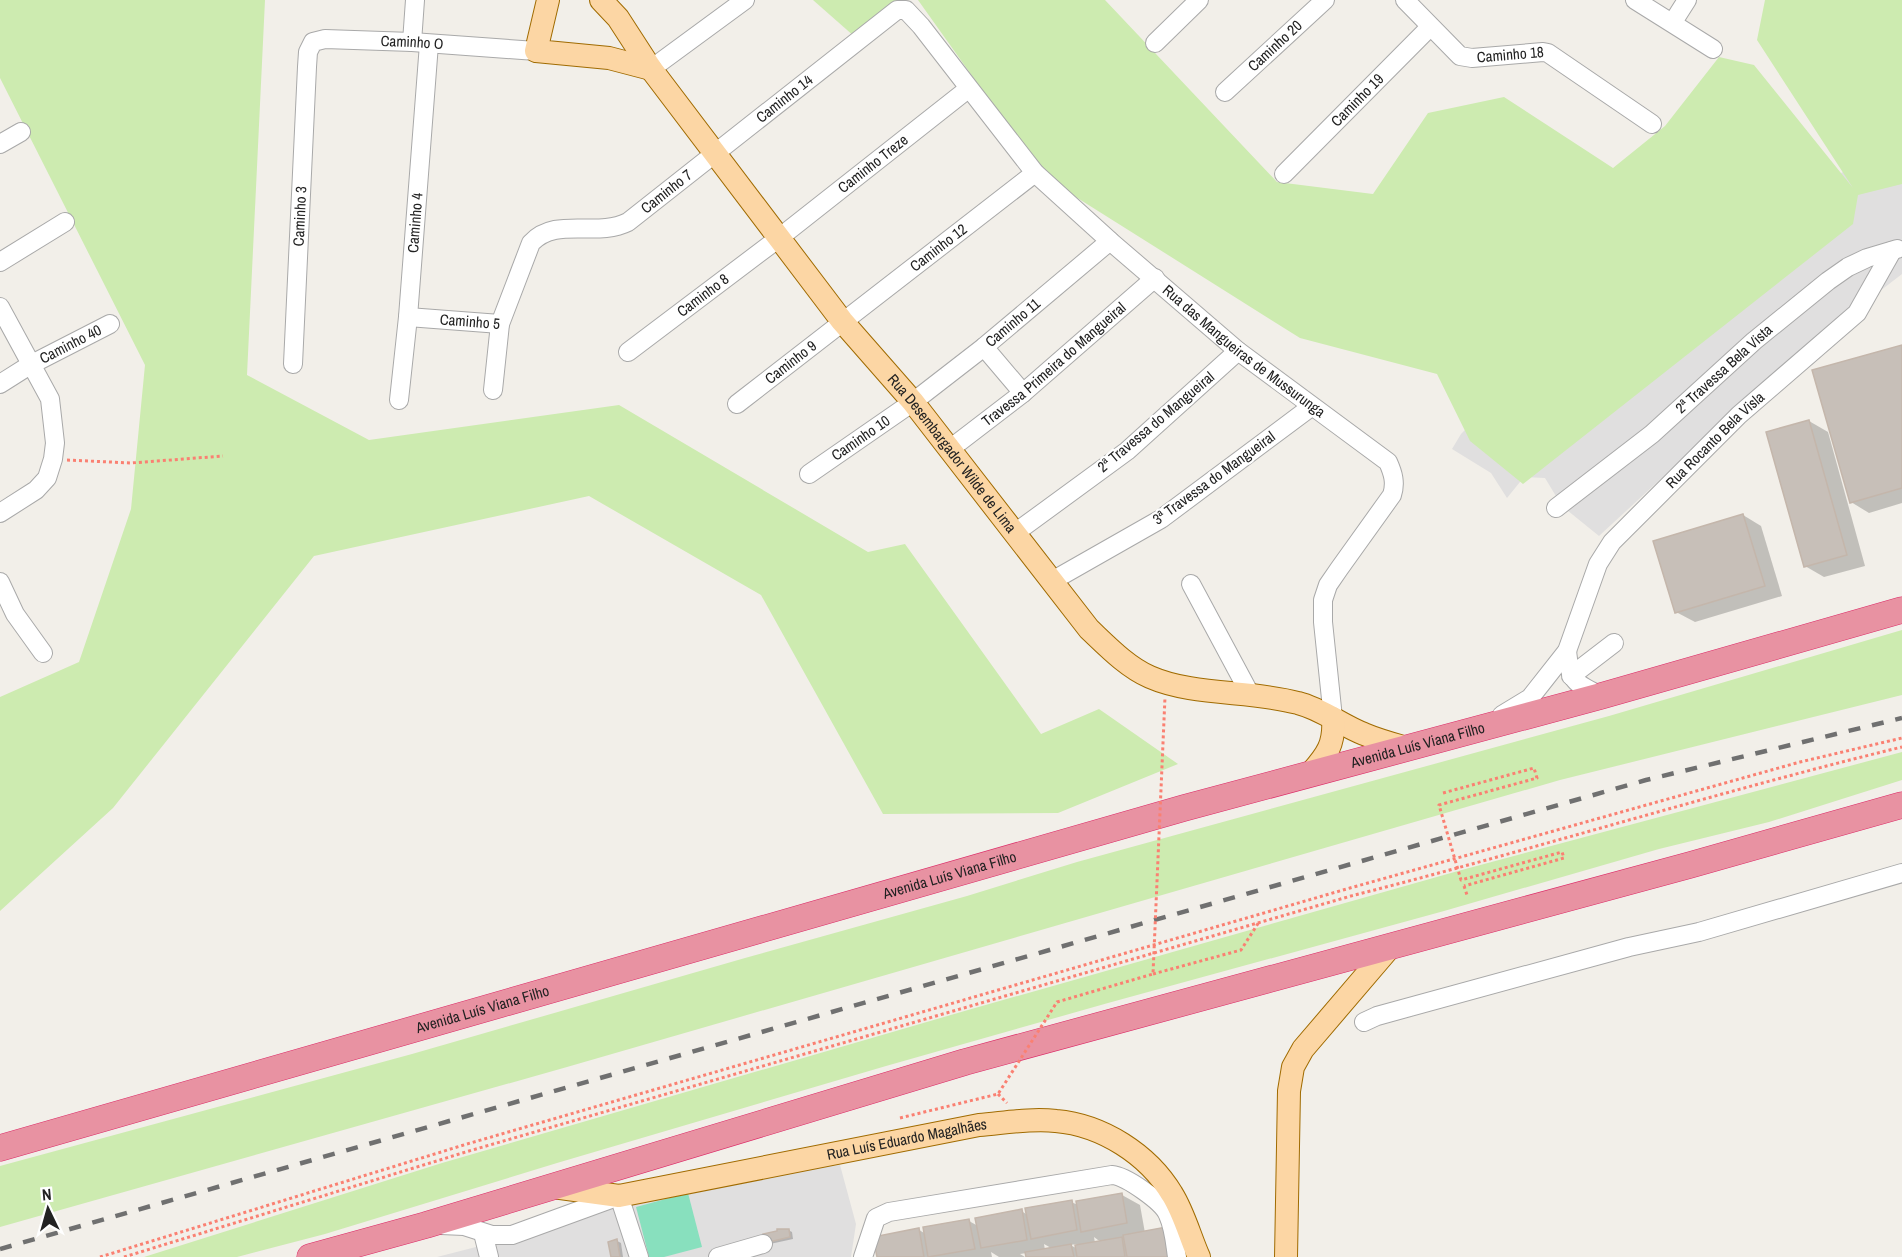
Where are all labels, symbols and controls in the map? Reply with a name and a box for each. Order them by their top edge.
street label: Caminho 20 [1243,15,1307,76]
street label: Caminho O [380,30,444,54]
street label: Caminho 18 [1476,41,1545,68]
street label: Caminho 14 [751,69,817,127]
street label: Caminho 19 [1326,69,1388,131]
street label: Caminho Treze [833,129,912,198]
street label: Caminho 7 [636,164,697,218]
street label: Caminho 3 [288,185,311,247]
street label: Caminho 4 [402,192,428,254]
street label: Caminho 12 [905,218,971,276]
street label: Caminho 8 [672,268,733,321]
street label: Rua das Mangueiras de Mussurunga [1158,280,1330,422]
street label: Caminho 11 [980,293,1045,352]
street label: Travessa Primeira do Mangueiral [977,297,1130,431]
street label: Caminho 5 [439,308,501,334]
street label: Caminho 40 [36,319,105,368]
street label: 2ª Travessa Bela Vista [1671,319,1777,418]
street label: Caminho 9 [760,335,821,389]
street label: 2ª Travessa do Mangueiral [1093,366,1219,477]
street label: Rua Desembargador Wilde de Lima [883,369,1022,537]
street label: Rua Rocanto Bela Visla [1661,387,1769,493]
street label: Caminho 10 [827,410,894,465]
street label: 3ª Travessa do Mangueiral [1148,426,1279,529]
street label: Avenida Luís Viana Filho [1348,717,1487,773]
street label: Avenida Luís Viana Filho [879,846,1019,904]
street label: Avenida Luís Viana Filho [412,980,552,1038]
street label: Rua Luís Eduardo Magalhães [825,1113,988,1165]
north arrow [18,1179,78,1239]
text: N [41,1183,52,1205]

